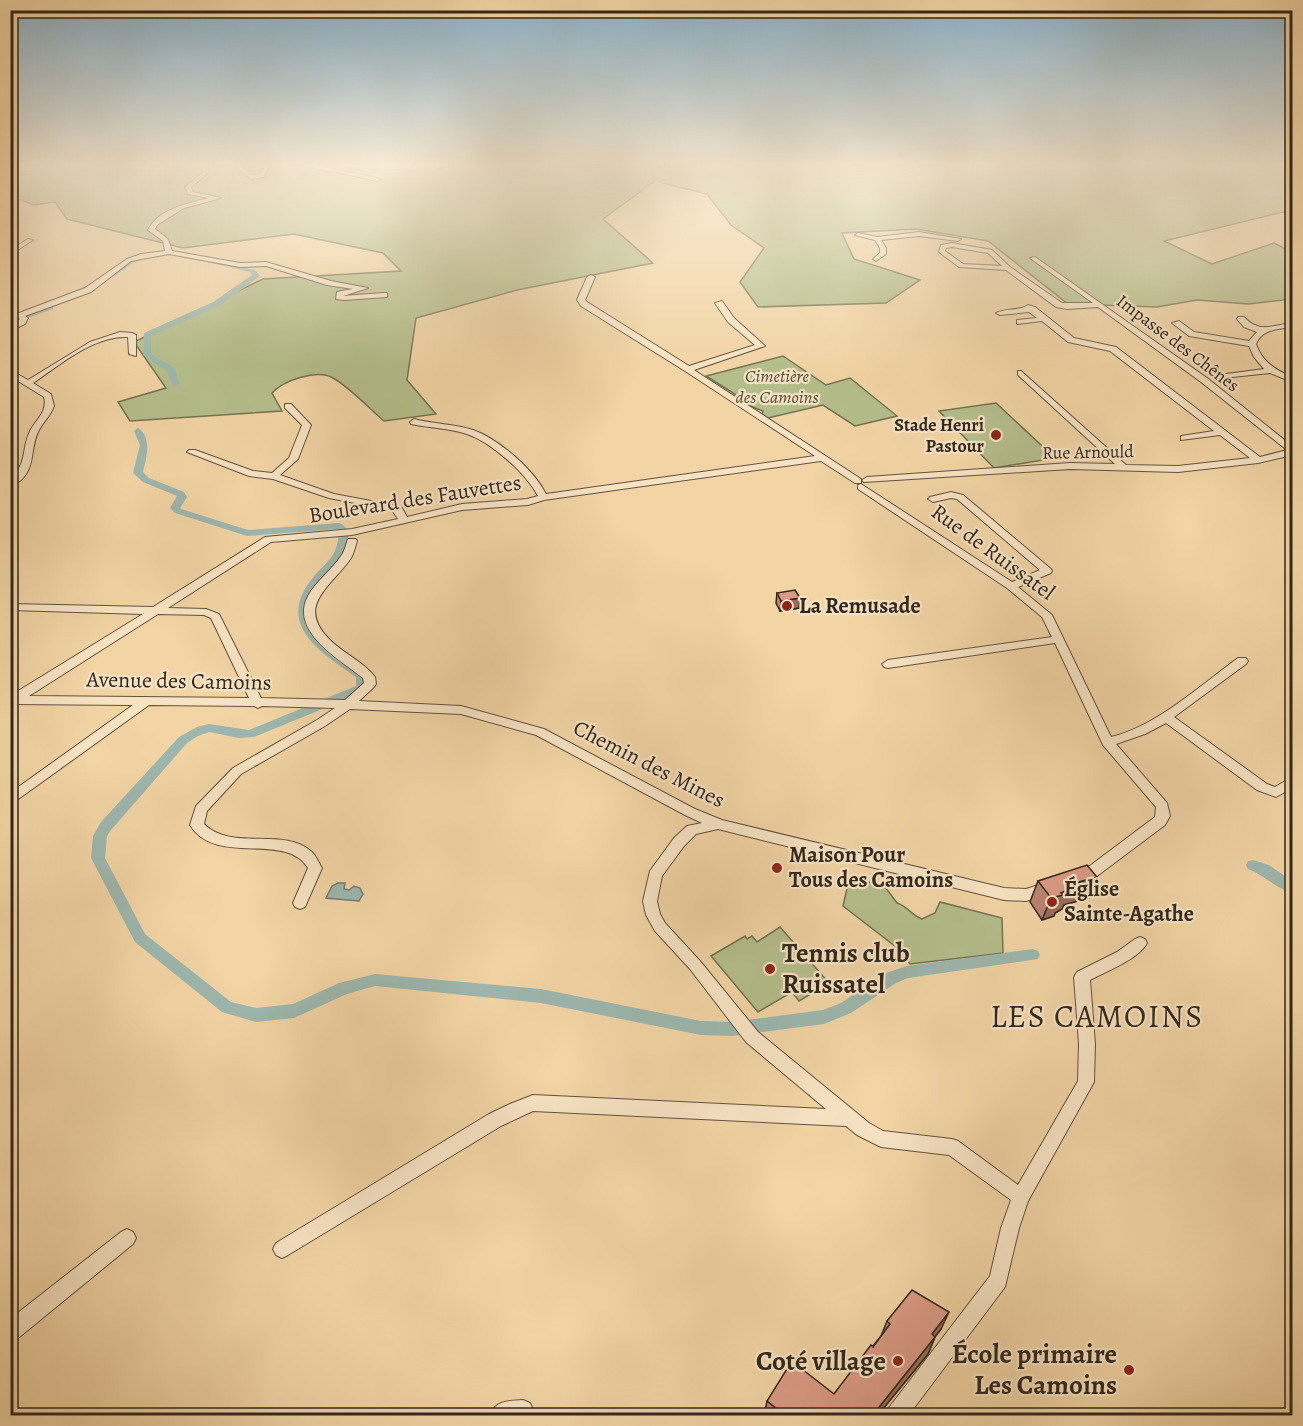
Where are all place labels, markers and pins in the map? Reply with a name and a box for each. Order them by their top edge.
place label: Stade Henri Pastour [894,413,985,458]
marker: Stade Henri Pastour [989,428,1003,442]
place label: La Remusade [799,591,921,621]
marker: La Remusade [780,599,794,613]
place label: Maison Pour Tous des Camoins [789,840,953,895]
marker: Maison Pour Tous des Camoins [770,861,784,875]
place label: Église Sainte-Agathe [1064,874,1194,929]
marker: Église Sainte-Agathe [1045,895,1059,909]
place label: Tennis club Ruissatel [782,935,910,1002]
marker: Tennis club Ruissatel [763,962,777,976]
place label: École primaire Les Camoins [952,1336,1117,1403]
place label: Coté village [756,1343,886,1379]
marker: Coté village [891,1354,905,1368]
marker: École primaire Les Camoins [1122,1363,1136,1377]

